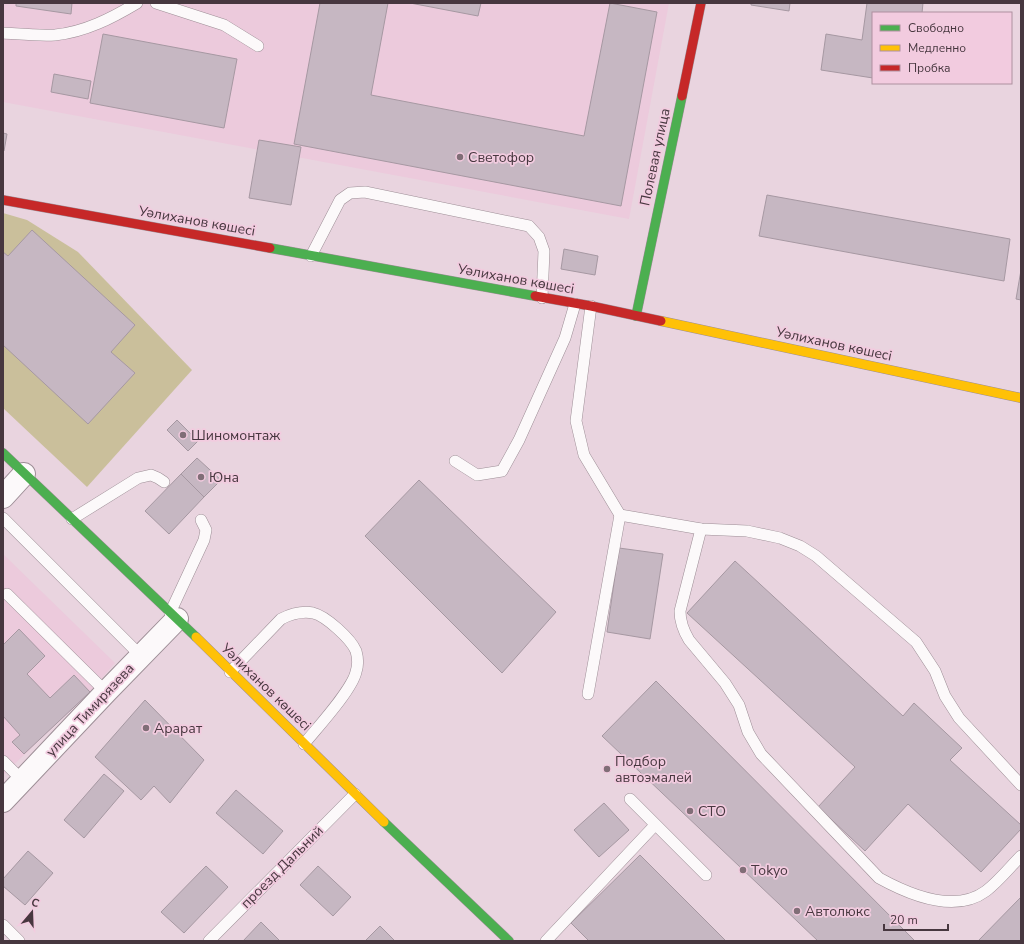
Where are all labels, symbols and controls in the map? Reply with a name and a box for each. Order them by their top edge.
legend [872,12,1012,84]
text: Свободно [908,20,964,36]
text: Медленно [908,40,966,56]
text: Пробка [908,60,951,76]
street label: Полевая улица [635,106,675,208]
place label: Светофор [468,148,534,167]
marker: Светофор [455,152,465,162]
street label: Уәлиханов көшесі [136,201,257,241]
street label: Уәлиханов көшесі [455,259,576,299]
street label: Уәлиханов көшесі [773,322,894,366]
place label: Шиномонтаж [191,426,280,445]
marker: Шиномонтаж [178,430,188,440]
place label: Юна [209,468,239,487]
marker: Юна [196,472,206,482]
street label: Уәлиханов көшесі [216,638,315,735]
street label: улица Тимирязева [42,659,138,761]
place label: Арарат [154,719,203,738]
marker: Арарат [141,723,151,733]
place label: Подбор автоэмалей [615,752,692,787]
marker: Подбор автоэмалей [602,764,612,774]
place label: СТО [698,802,726,821]
marker: СТО [685,806,695,816]
street label: проезд Дальний [237,822,327,912]
place label: Tokyo [751,861,788,880]
marker: Tokyo [738,865,748,875]
north arrow [12,892,52,932]
text: С [29,895,42,911]
place label: Автолюкс [805,902,870,921]
marker: Автолюкс [792,906,802,916]
scale bar [884,906,948,932]
text: 20 m [890,912,918,928]

